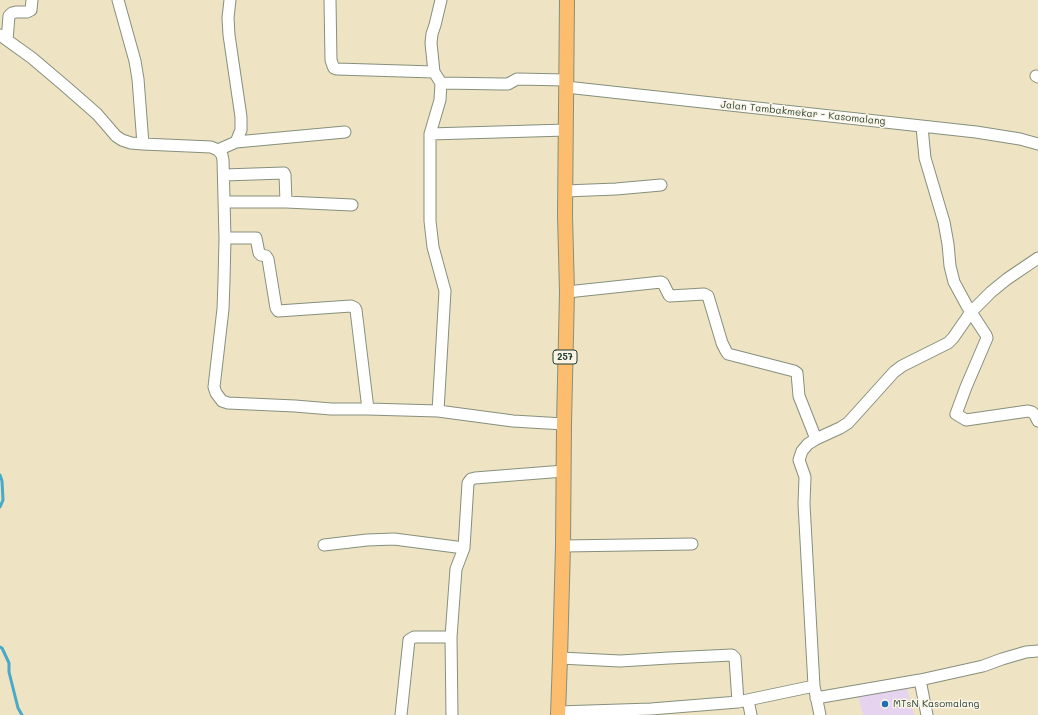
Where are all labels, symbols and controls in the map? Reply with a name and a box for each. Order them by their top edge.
street label: Jalan Tambakmekar - Kasomalang [720,98,886,128]
road number: 257 [553,350,577,364]
place label: MTsN Kasomalang [893,698,979,710]
marker: MTsN Kasomalang [880,699,890,709]

